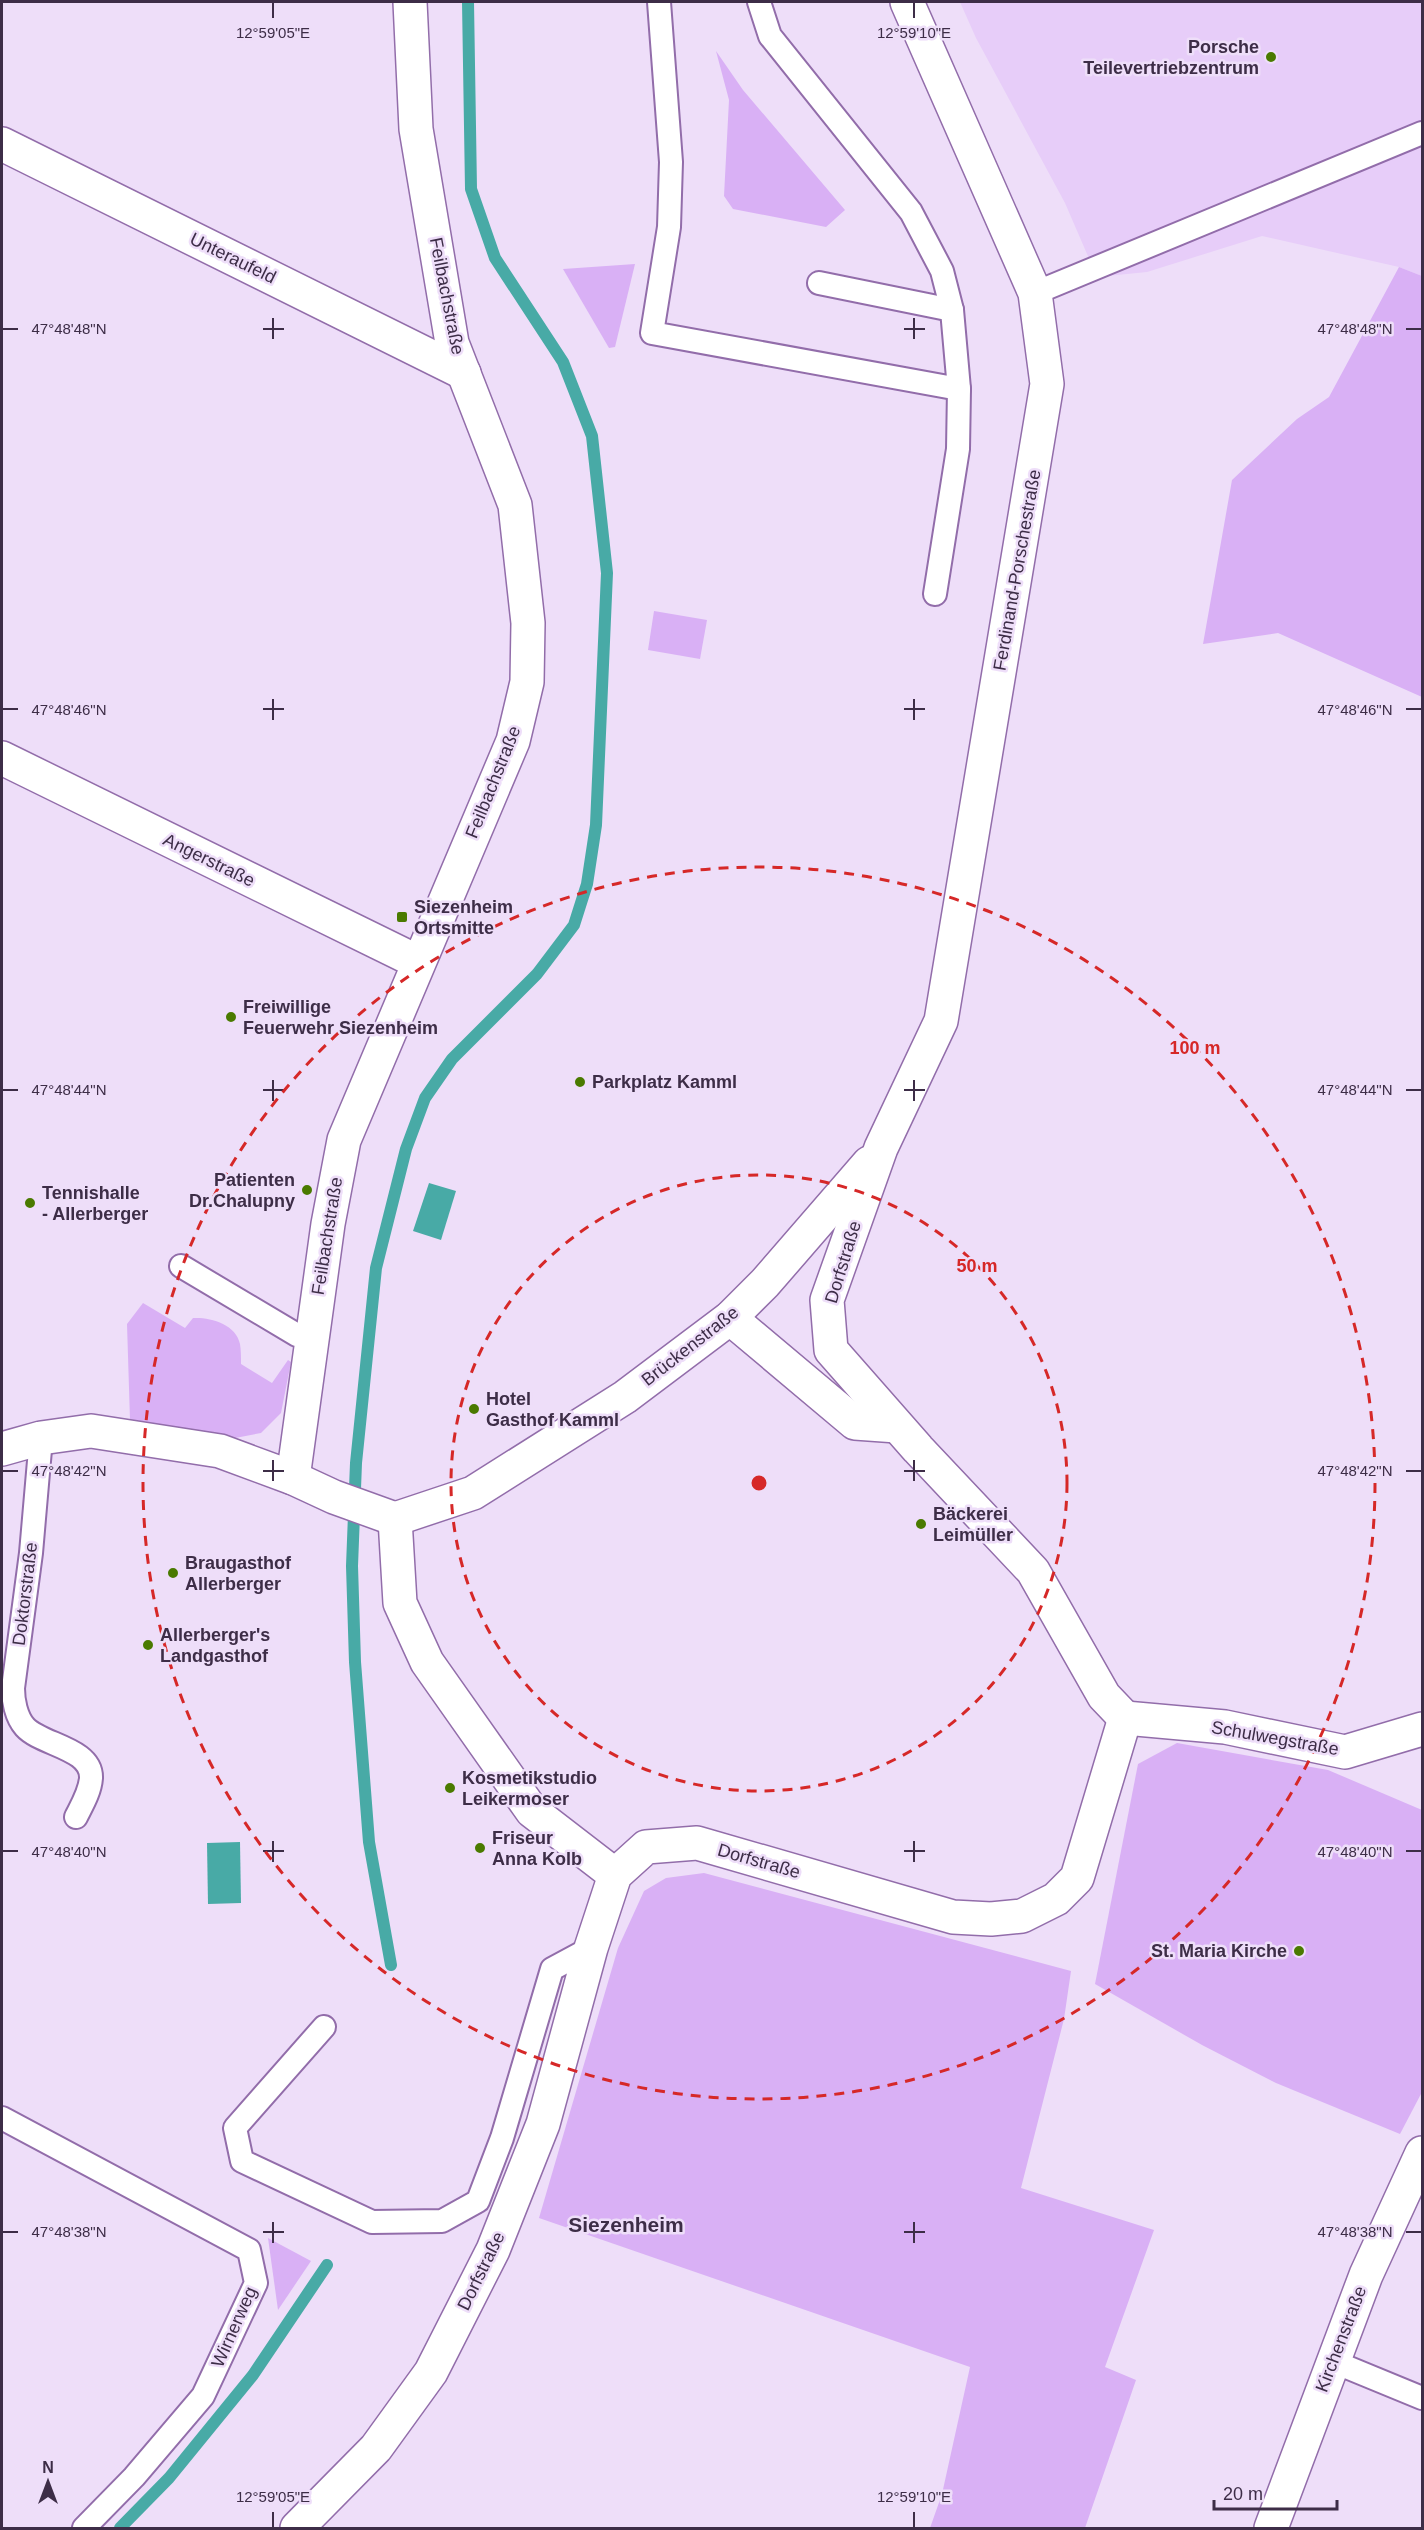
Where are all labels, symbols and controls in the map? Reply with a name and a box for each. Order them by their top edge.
text: 12°59'05"E [236,24,310,41]
text: 12°59'10"E [877,24,951,41]
place label: Porsche Teilevertriebzentrum [1083,37,1259,78]
marker: Porsche Teilevertriebzentrum [1264,50,1278,64]
street label: Unteraufeld [187,229,279,287]
street label: Feilbachstraße [426,236,468,356]
text: 47°48'48"N [31,320,107,337]
text: 47°48'48"N [1317,320,1393,337]
street label: Ferdinand-Porschestraße [989,468,1045,672]
text: 47°48'46"N [31,701,107,718]
text: 47°48'46"N [1317,701,1393,718]
street label: Feilbachstraße [461,723,525,841]
street label: Angerstraße [160,829,258,891]
place label: Siezenheim Ortsmitte [414,897,513,938]
marker: Siezenheim Ortsmitte [395,910,409,924]
place label: Freiwillige Feuerwehr Siezenheim [243,997,438,1038]
marker: Freiwillige Feuerwehr Siezenheim [224,1010,238,1024]
text: 100 m [1169,1038,1221,1058]
place label: Parkplatz Kamml [592,1072,737,1092]
marker: Parkplatz Kamml [573,1075,587,1089]
text: 47°48'44"N [31,1081,107,1098]
text: 47°48'44"N [1317,1081,1393,1098]
place label: Patienten Dr.Chalupny [189,1170,295,1211]
street label: Feilbachstraße [308,1176,346,1296]
place label: Tennishalle - Allerberger [42,1183,148,1224]
marker: Patienten Dr.Chalupny [300,1183,314,1197]
marker: Tennishalle - Allerberger [23,1196,37,1210]
street label: Dorfstraße [821,1218,865,1306]
text: 50 m [956,1256,998,1276]
street label: Brückenstraße [638,1302,742,1390]
place label: Hotel Gasthof Kamml [486,1389,619,1430]
marker: Hotel Gasthof Kamml [467,1402,481,1416]
text: 47°48'42"N [31,1462,107,1479]
text: 47°48'42"N [1317,1462,1393,1479]
centre of rings [749,1473,769,1493]
place label: Bäckerei Leimüller [933,1504,1013,1545]
marker: Bäckerei Leimüller [914,1517,928,1531]
street label: Doktorstraße [9,1541,41,1647]
place label: Braugasthof Allerberger [185,1553,292,1594]
marker: Braugasthof Allerberger [166,1566,180,1580]
place label: Allerberger's Landgasthof [160,1625,270,1666]
marker: Allerberger's Landgasthof [141,1638,155,1652]
street label: Schulwegstraße [1210,1717,1340,1759]
place label: Kosmetikstudio Leikermoser [462,1768,597,1809]
marker: Kosmetikstudio Leikermoser [443,1781,457,1795]
place label: Friseur Anna Kolb [492,1828,582,1869]
street label: Dorfstraße [715,1840,803,1882]
marker: Friseur Anna Kolb [473,1841,487,1855]
text: 47°48'40"N [31,1843,107,1860]
text: 47°48'40"N [1317,1843,1393,1860]
place label: St. Maria Kirche [1151,1941,1287,1961]
marker: St. Maria Kirche [1292,1944,1306,1958]
district label: Siezenheim [568,2213,684,2236]
text: 47°48'38"N [31,2223,107,2240]
text: 47°48'38"N [1317,2223,1393,2240]
street label: Dorfstraße [453,2228,509,2314]
street label: Kirchenstraße [1312,2283,1370,2395]
street label: Wirnerweg [207,2284,261,2370]
north arrow [18,2452,78,2512]
text: N [42,2459,54,2476]
scale bar [1214,2473,1337,2511]
text: 20 m [1223,2484,1263,2504]
text: 12°59'05"E [236,2488,310,2505]
text: 12°59'10"E [877,2488,951,2505]

